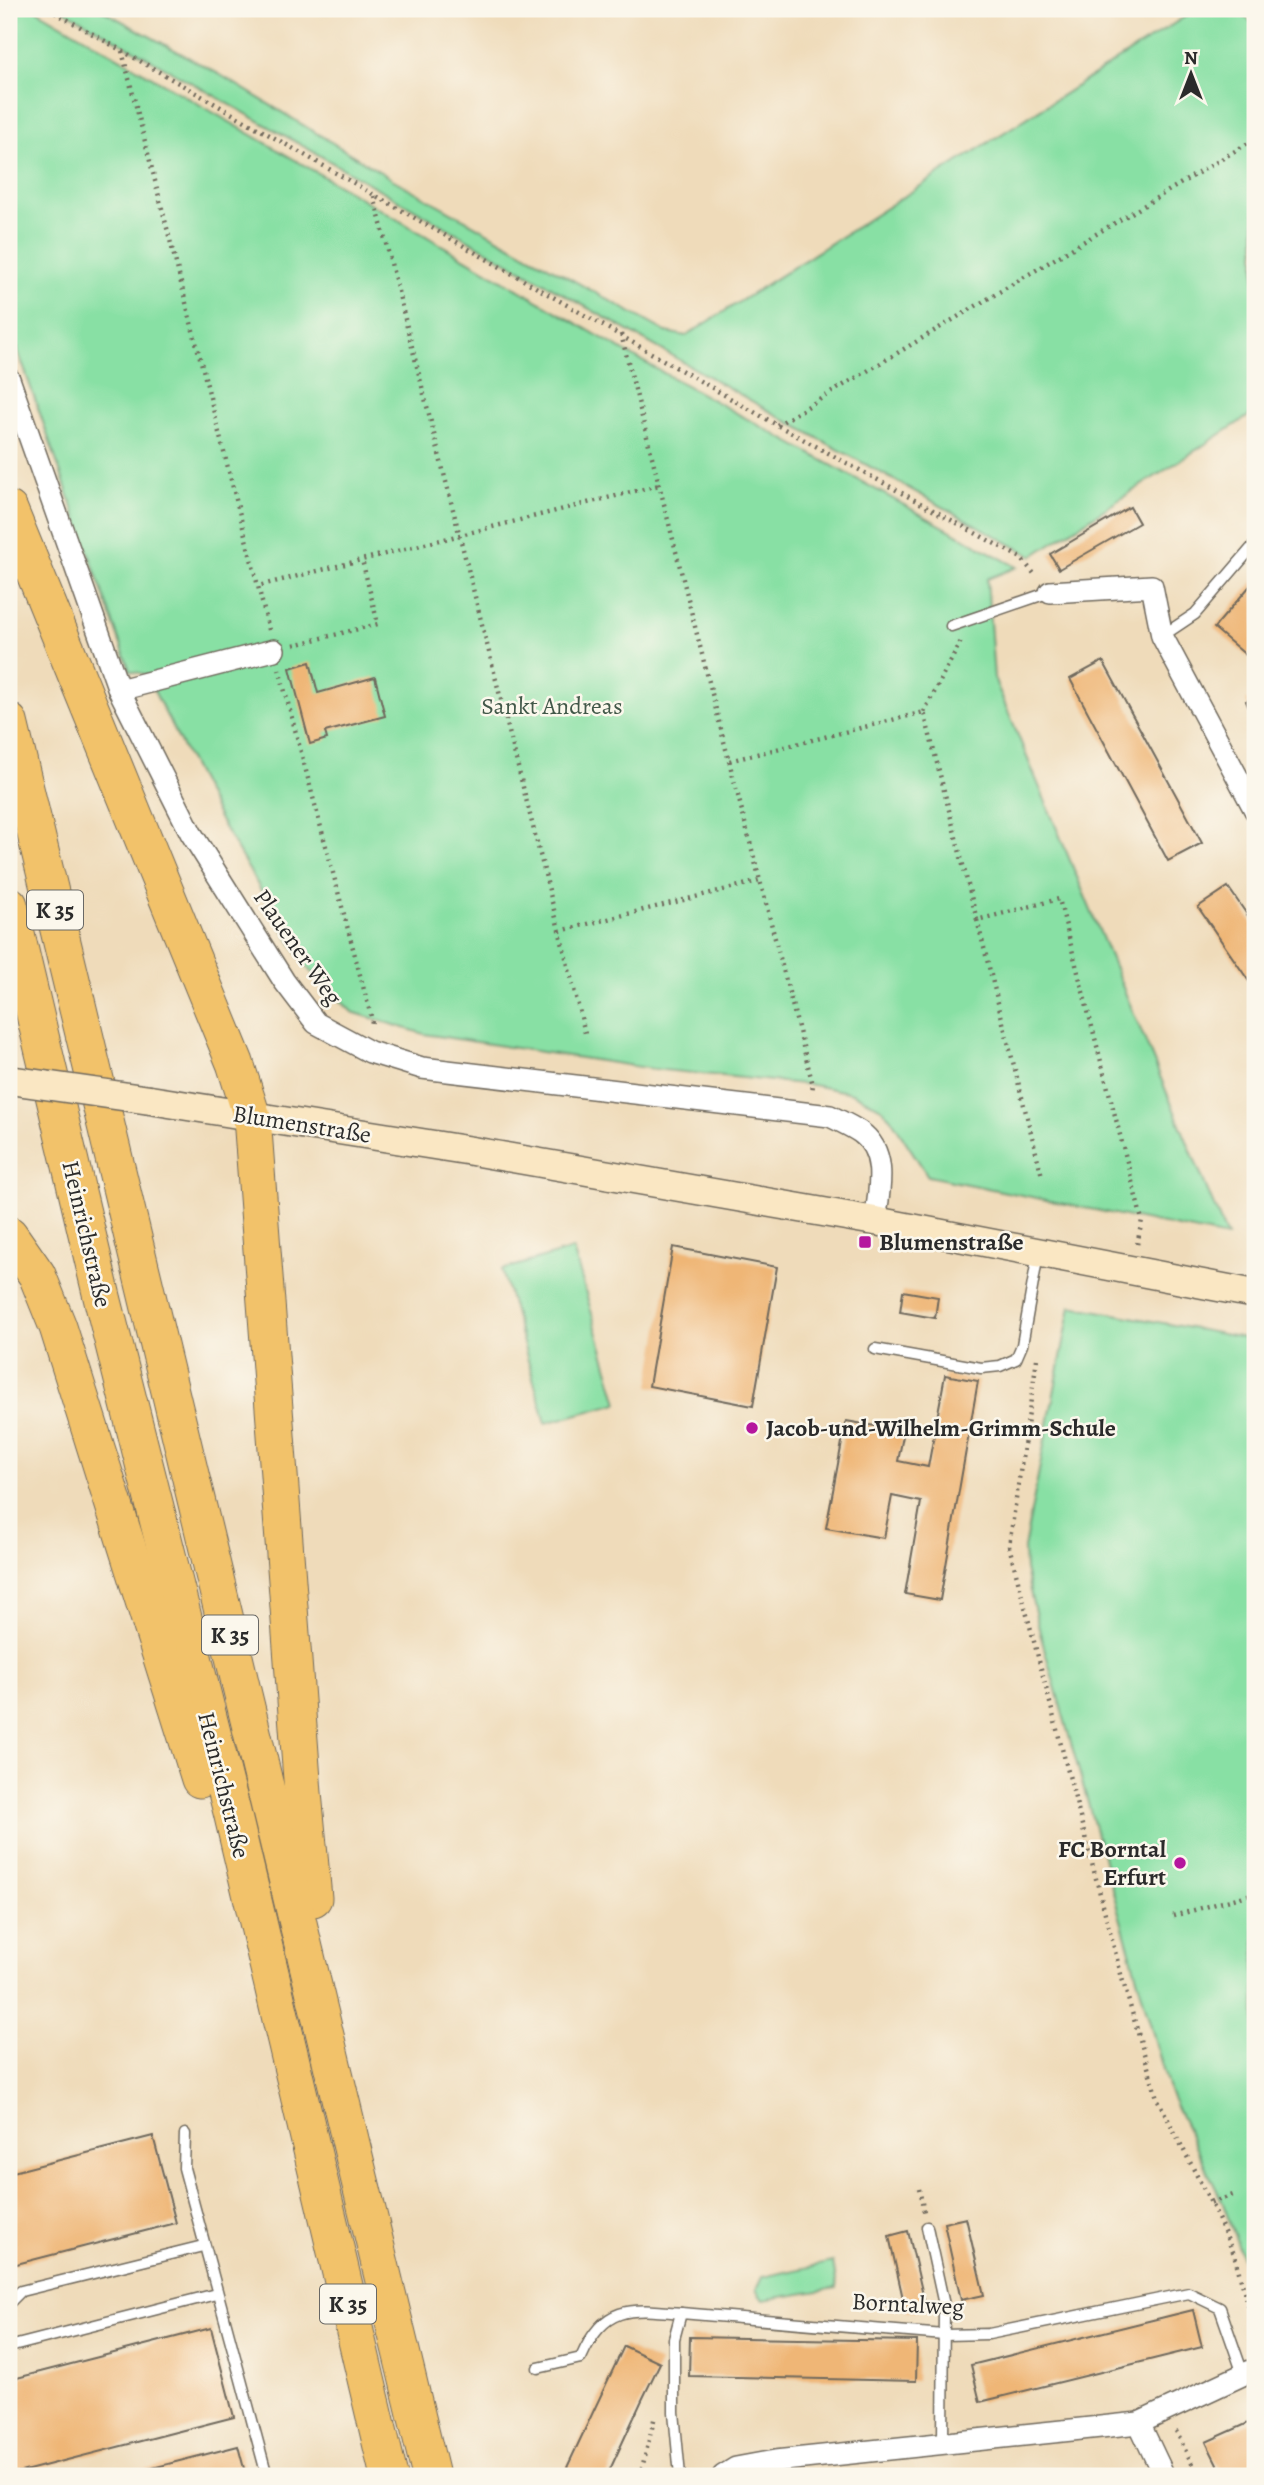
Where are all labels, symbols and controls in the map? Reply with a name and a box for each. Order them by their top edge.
north arrow [1156,38,1226,108]
text: N [1184,45,1198,71]
park label: Sankt Andreas [481,690,623,722]
street label: Plauener Weg [246,883,350,1011]
road number: K 35 [27,890,83,930]
street label: Blumenstraße [231,1097,373,1151]
street label: Heinrichstraße [55,1157,119,1311]
place label: Blumenstraße [879,1226,1024,1258]
marker: Blumenstraße [857,1234,873,1250]
place label: Jacob-und-Wilhelm-Grimm-Schule [766,1412,1116,1444]
marker: Jacob-und-Wilhelm-Grimm-Schule [744,1420,760,1436]
road number: K 35 [202,1616,258,1654]
street label: Heinrichstraße [190,1708,258,1862]
place label: FC Borntal Erfurt [1058,1833,1167,1893]
marker: FC Borntal Erfurt [1172,1855,1188,1871]
road number: K 35 [320,2284,376,2324]
street label: Borntalweg [851,2285,965,2323]

